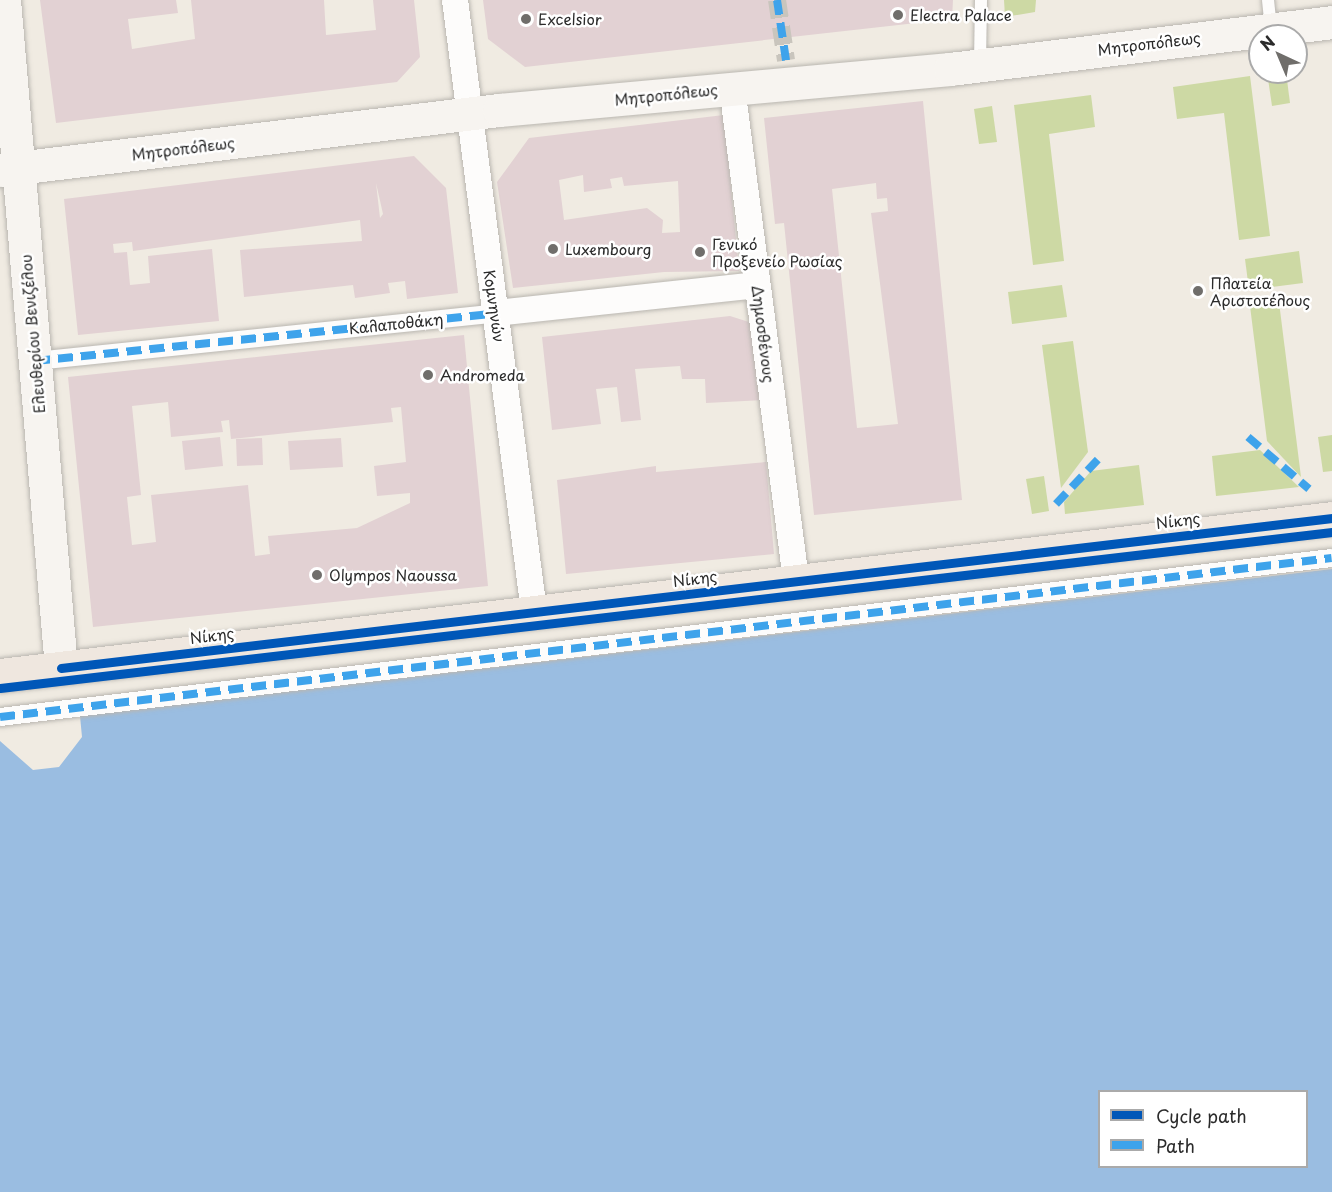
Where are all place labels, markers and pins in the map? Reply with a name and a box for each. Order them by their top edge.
place label: Electra Palace [910,6,1013,24]
marker: Electra Palace [891,8,905,22]
place label: Excelsior [538,10,602,28]
marker: Excelsior [519,12,533,26]
place label: Γενικό Προξενείο Ρωσίας [712,234,844,269]
place label: Luxembourg [565,240,651,258]
marker: Luxembourg [546,242,560,256]
marker: Γενικό Προξενείο Ρωσίας [693,245,707,259]
place label: Πλατεία Αριστοτέλους [1210,273,1310,308]
marker: Πλατεία Αριστοτέλους [1191,284,1205,298]
place label: Andromeda [440,366,525,384]
marker: Andromeda [421,368,435,382]
place label: Olympos Naoussa [329,566,457,584]
marker: Olympos Naoussa [310,568,324,582]

